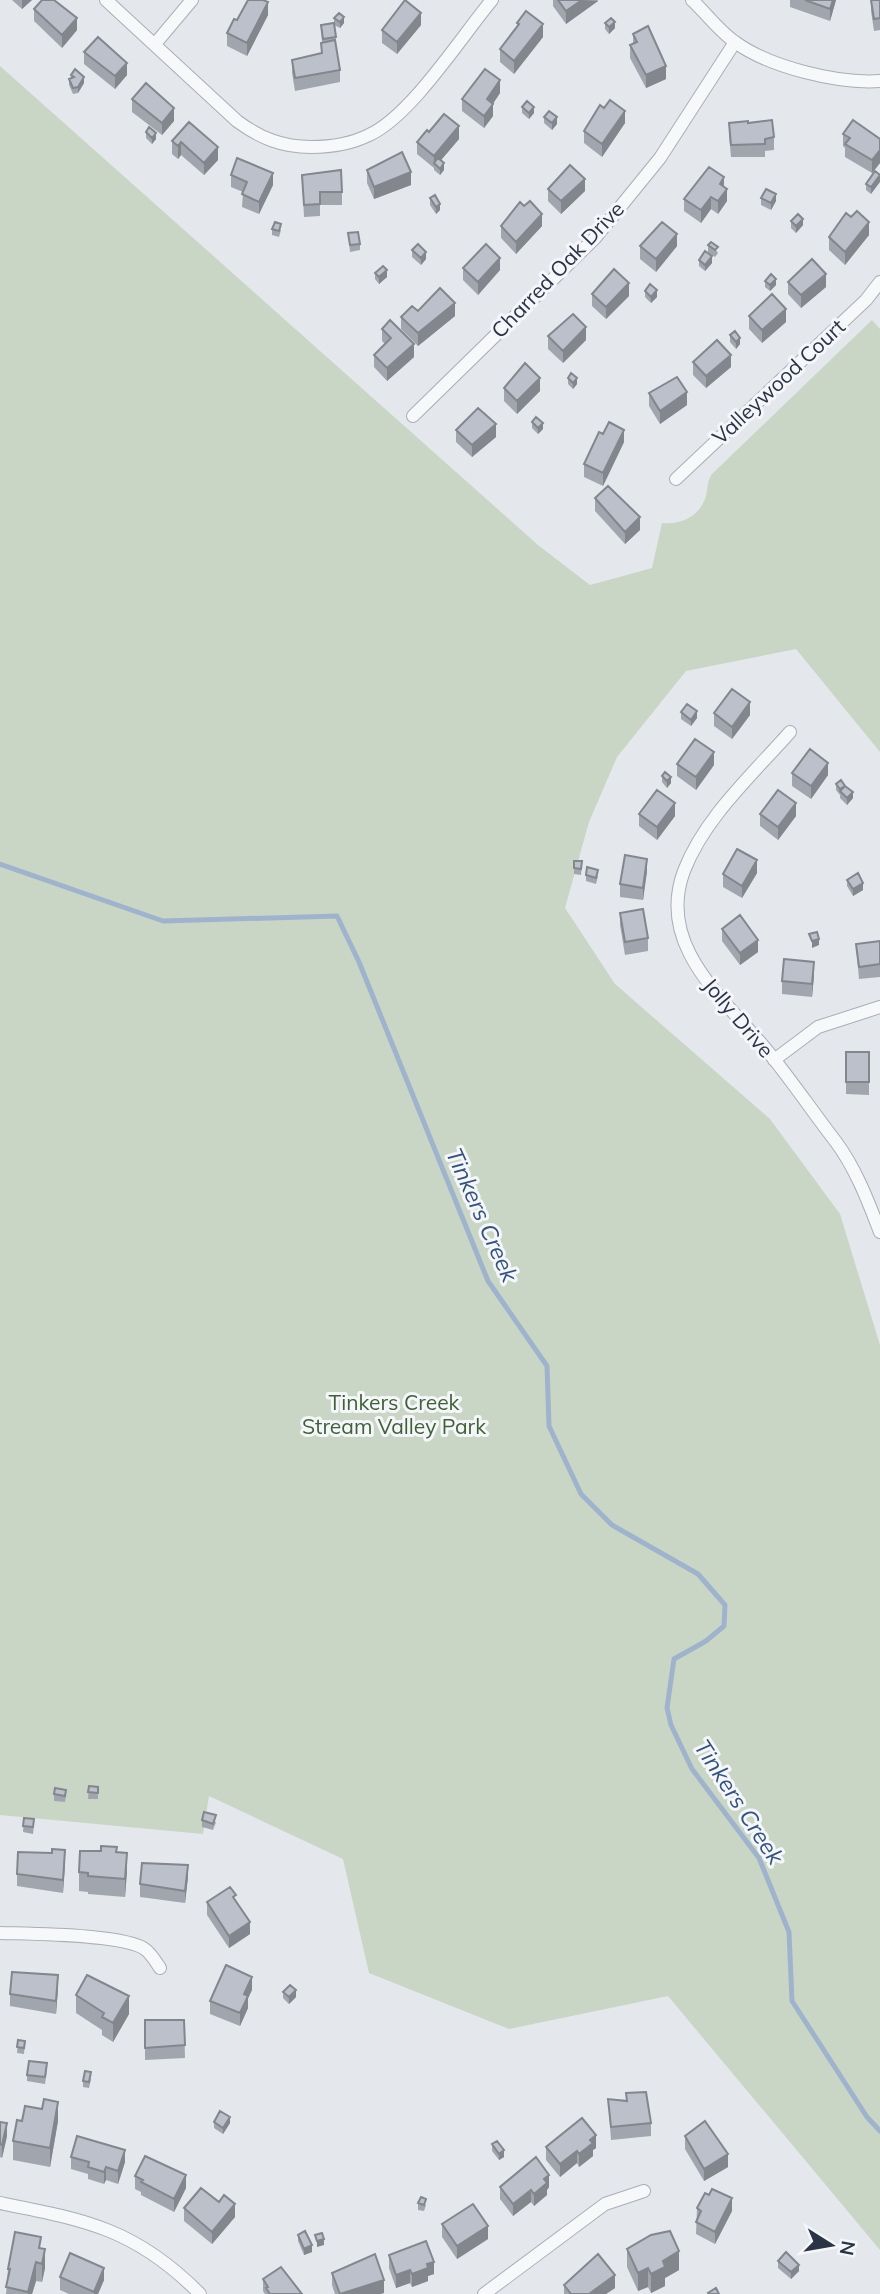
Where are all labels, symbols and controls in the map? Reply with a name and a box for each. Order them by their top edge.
street label: Charred Oak Drive [486,196,629,343]
street label: Valleywood Court [706,313,850,449]
street label: Jolly Drive [698,972,780,1063]
water label: Tinkers Creek [440,1143,525,1287]
park label: Tinkers Creek Stream Valley Park [302,1389,486,1439]
water label: Tinkers Creek [688,1734,791,1871]
north arrow [796,2210,866,2280]
text: N [835,2239,861,2258]

